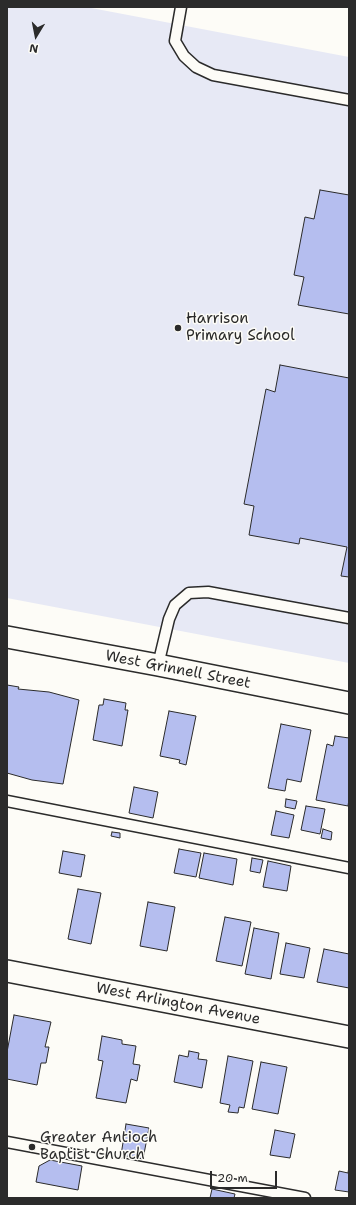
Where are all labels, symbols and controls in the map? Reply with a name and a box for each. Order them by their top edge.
north arrow [16,16,56,56]
text: N [28,40,39,56]
place label: Harrison Primary School [186,310,295,345]
marker: Harrison Primary School [173,323,183,333]
street label: West Grinnell Street [104,647,252,693]
street label: West Arlington Avenue [94,979,262,1029]
place label: Greater Antioch Baptist Church [40,1129,157,1164]
marker: Greater Antioch Baptist Church [27,1142,37,1152]
scale bar [212,1163,279,1189]
text: 20 m [217,1170,248,1186]

